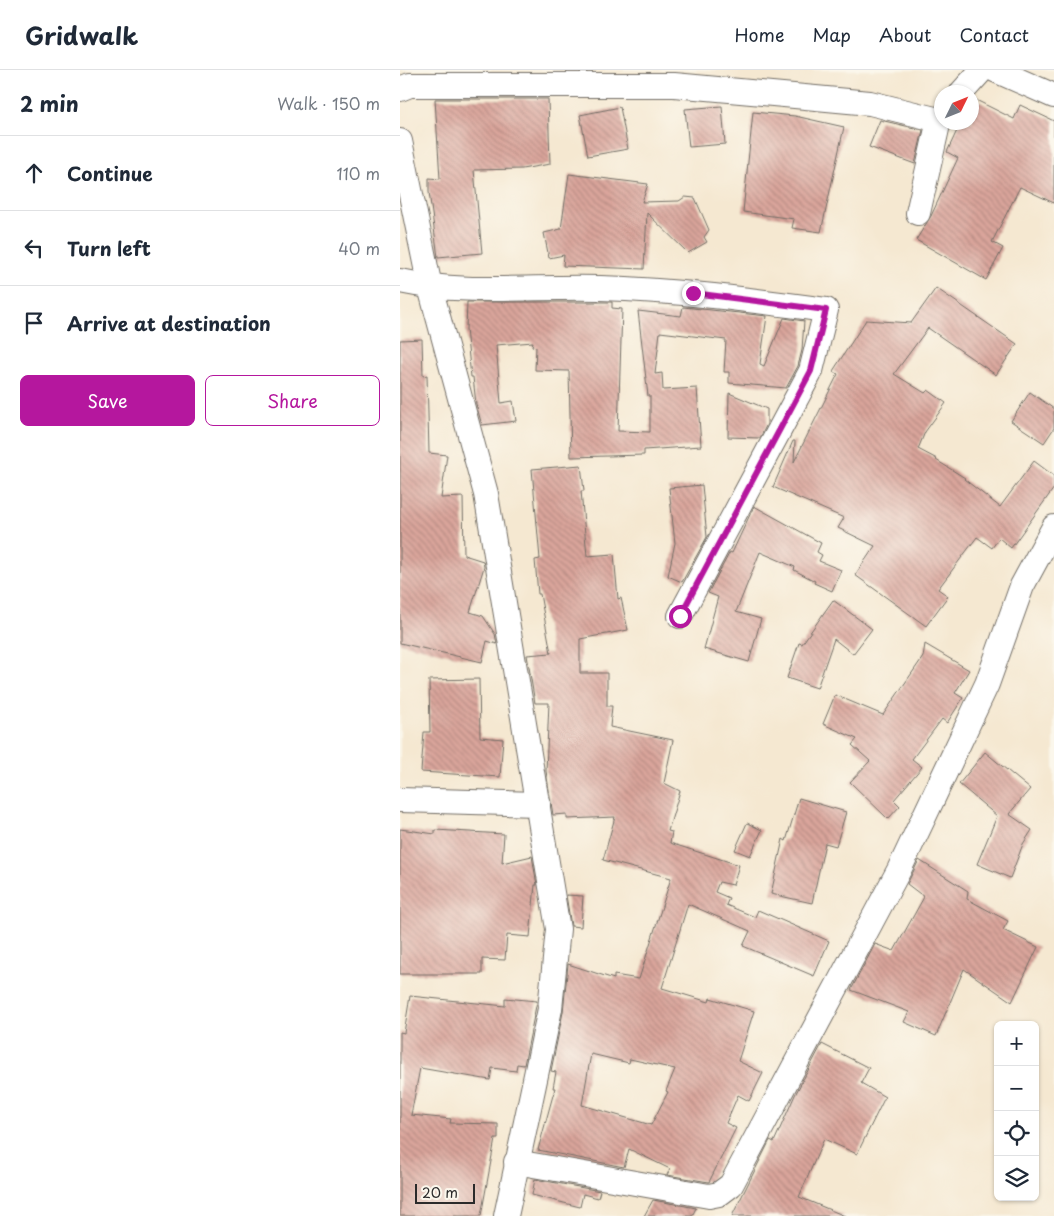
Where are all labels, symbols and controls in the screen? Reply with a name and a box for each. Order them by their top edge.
text: Gridwalk [25,17,138,53]
text: Home [734,21,784,48]
text: Map [812,21,851,48]
text: About [879,21,931,48]
text: Contact [959,21,1029,48]
north arrow [934,85,979,130]
text: 2 min [20,87,79,119]
text: Walk · 150 m [277,91,380,115]
icon: ahead [20,159,48,187]
text: Continue [67,159,153,187]
text: 110 m [337,161,380,185]
icon: left [20,234,48,262]
text: Turn left [67,234,151,262]
text: 40 m [338,236,380,260]
route end [682,282,705,305]
icon: arrive [20,309,48,337]
text: Arrive at destination [67,309,271,337]
button: Save [20,375,195,426]
button: Share [205,375,380,426]
route start [669,605,692,628]
map controls [994,1021,1039,1201]
button: + [994,1021,1039,1066]
button: − [994,1066,1039,1111]
button: locate [994,1111,1039,1156]
button: layers [994,1156,1039,1201]
scale bar [415,1181,475,1204]
text: 20 m [422,1182,458,1203]

